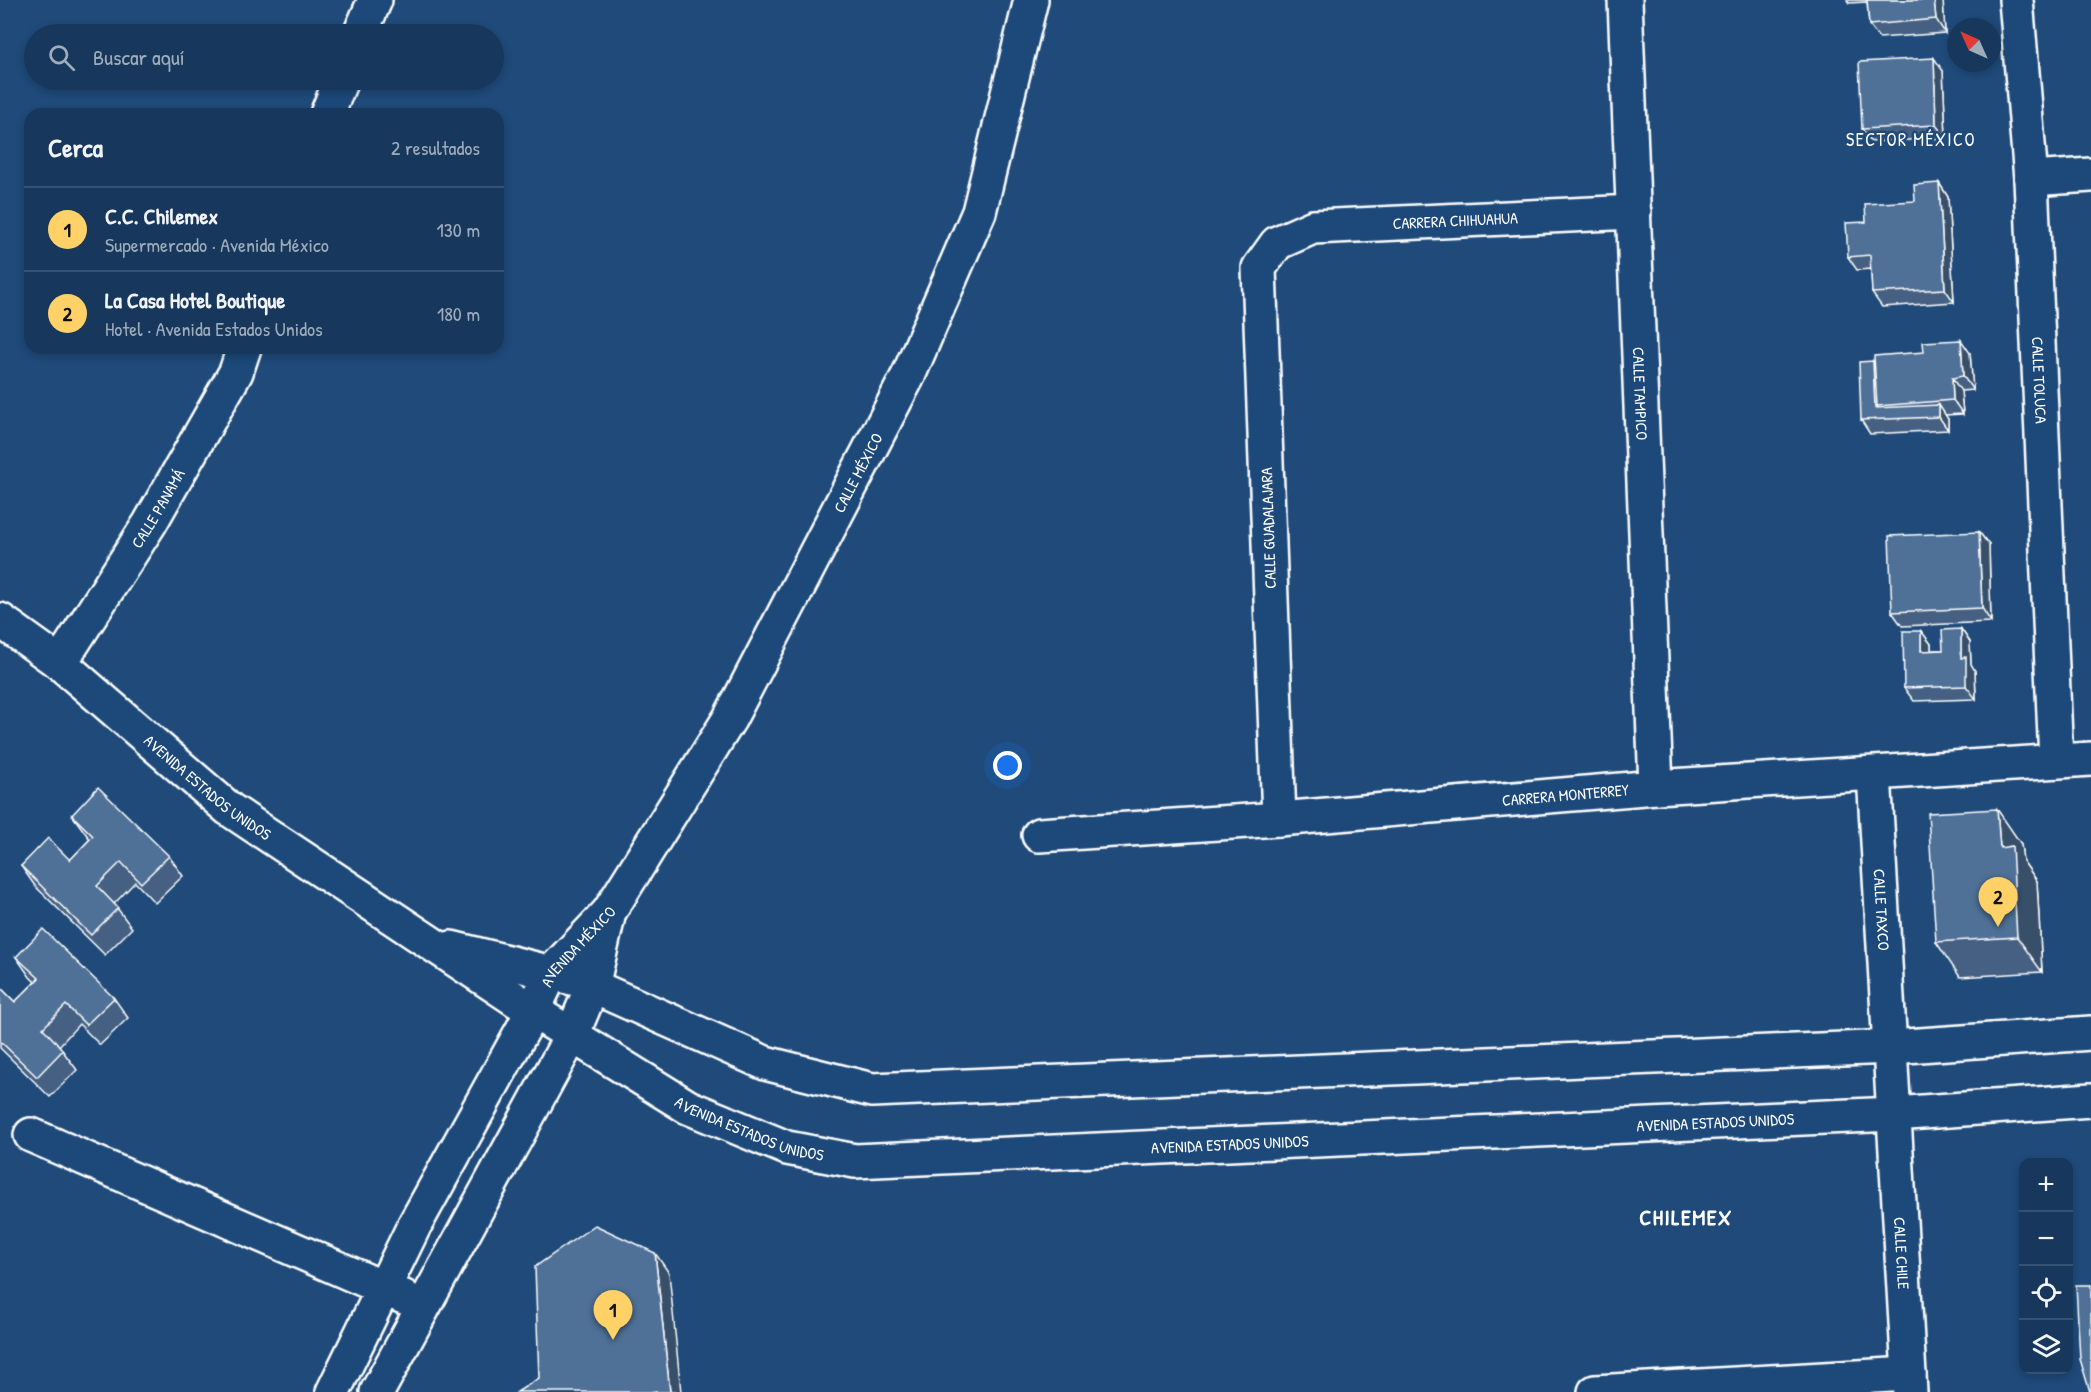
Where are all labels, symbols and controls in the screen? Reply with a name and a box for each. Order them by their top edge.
north arrow [1947,18,2001,72]
search box [24,24,504,90]
icon: search [45,41,78,74]
text: Buscar aquí [93,42,185,72]
district label: SECTOR MÉXICO [1846,127,1976,152]
text: Cerca [48,130,103,165]
text: 2 resultados [391,134,480,161]
text: C.C. Chilemex [105,201,218,231]
street label: CARRERA CHIHUAHUA [1392,206,1519,234]
text: 1 [64,216,71,243]
text: 130 m [437,216,480,243]
text: Supermercado · Avenida México [105,231,329,258]
text: La Casa Hotel Boutique [105,285,285,315]
text: 2 [63,300,72,327]
text: 180 m [437,300,480,327]
text: Hotel · Avenida Estados Unidos [105,315,323,342]
street label: CALLE TOLUCA [2027,336,2053,424]
street label: CALLE TAMPICO [1628,347,1653,441]
street label: CALLE MÉXICO [828,429,888,516]
street label: CALLE PANAMÁ [126,465,190,552]
street label: CALLE GUADALAJARA [1255,467,1281,589]
street label: AVENIDA ESTADOS UNIDOS [139,729,276,845]
your location [993,751,1022,780]
street label: CARRERA MONTERREY [1501,778,1630,811]
street label: CALLE TAXCO [1869,868,1895,951]
pin: 2 [1978,878,2018,927]
street label: AVENIDA MÉXICO [535,902,621,990]
street label: AVENIDA ESTADOS UNIDOS [671,1091,826,1166]
street label: AVENIDA ESTADOS UNIDOS [1636,1108,1795,1137]
street label: AVENIDA ESTADOS UNIDOS [1151,1129,1310,1159]
map controls [2019,1158,2073,1374]
button: + [2019,1158,2073,1212]
district label: CHILEMEX [1639,1202,1733,1232]
button: − [2019,1212,2073,1266]
street label: CALLE CHILE [1889,1216,1915,1290]
button: locate [2019,1266,2073,1320]
pin: 1 [594,1290,632,1340]
button: layers [2019,1320,2073,1374]

